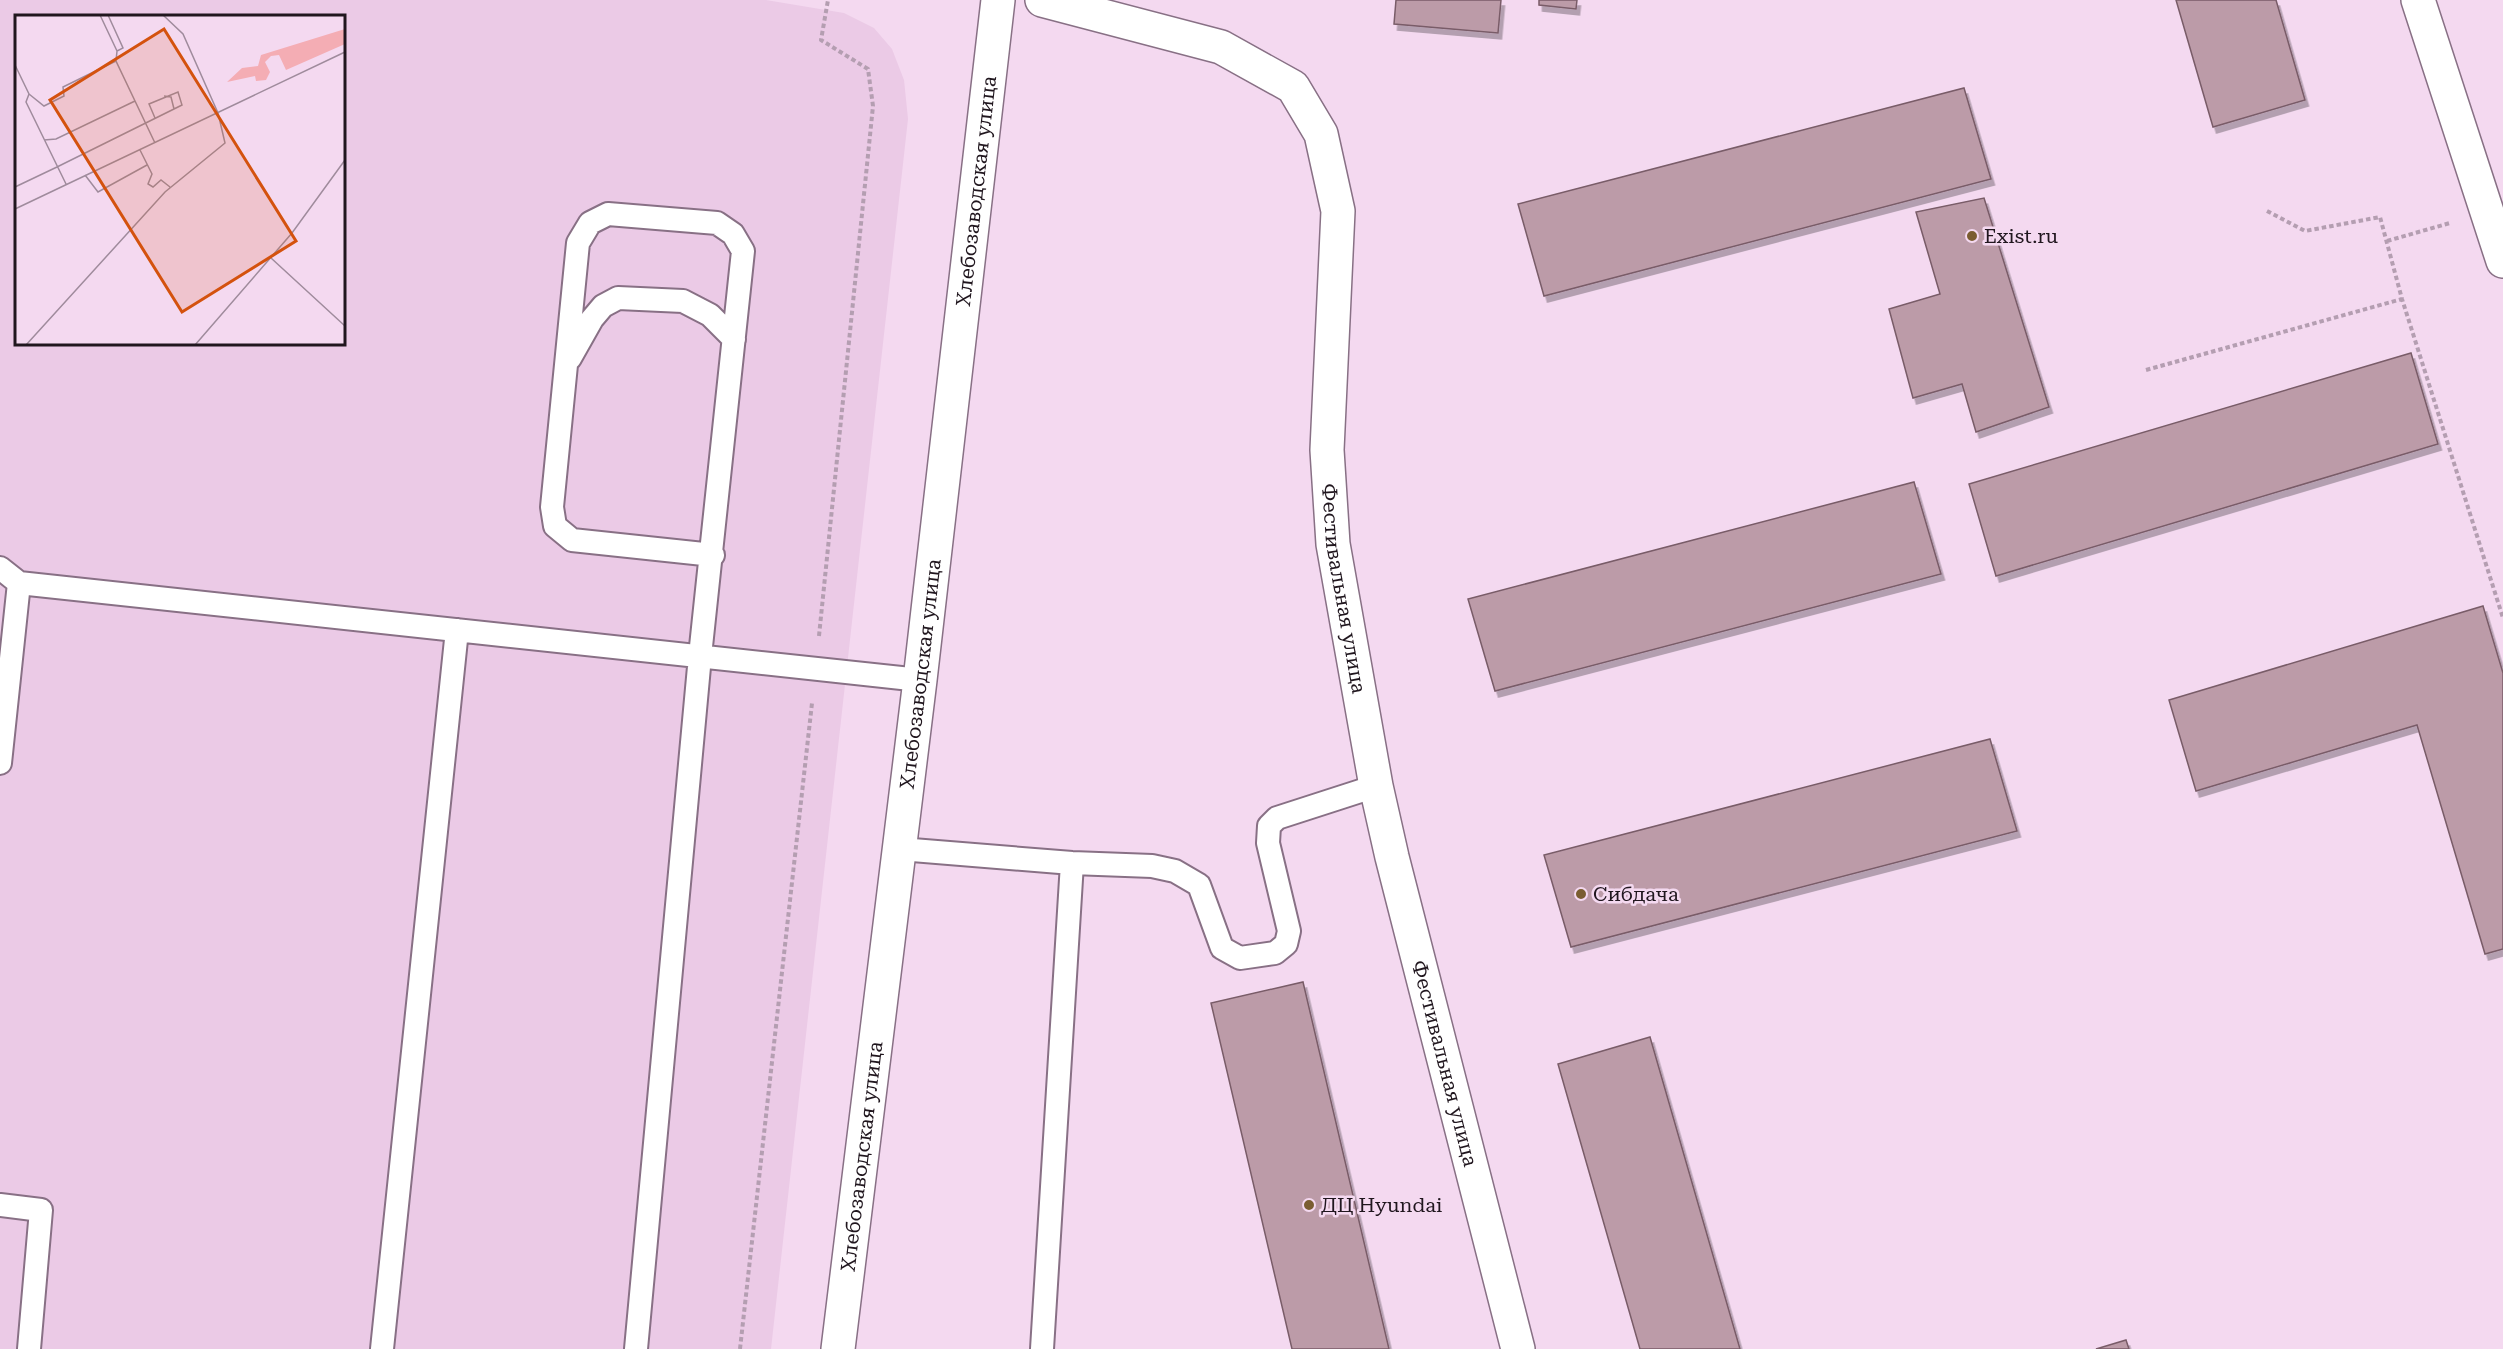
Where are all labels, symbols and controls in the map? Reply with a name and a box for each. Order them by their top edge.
inset map [15,15,345,345]
street label: Хлебозаводская улица [951,74,1001,308]
place label: Exist.ru [1984,224,2059,248]
marker: Exist.ru [1965,229,1979,243]
street label: Фестивальная улица [1317,483,1371,695]
street label: Хлебозаводская улица [895,557,946,791]
place label: Сибдача [1593,882,1679,906]
marker: Сибдача [1574,887,1588,901]
street label: Фестивальная улица [1407,958,1483,1169]
street label: Хлебозаводская улица [836,1040,888,1273]
place label: ДЦ Hyundai [1321,1193,1442,1217]
marker: ДЦ Hyundai [1302,1198,1316,1212]

